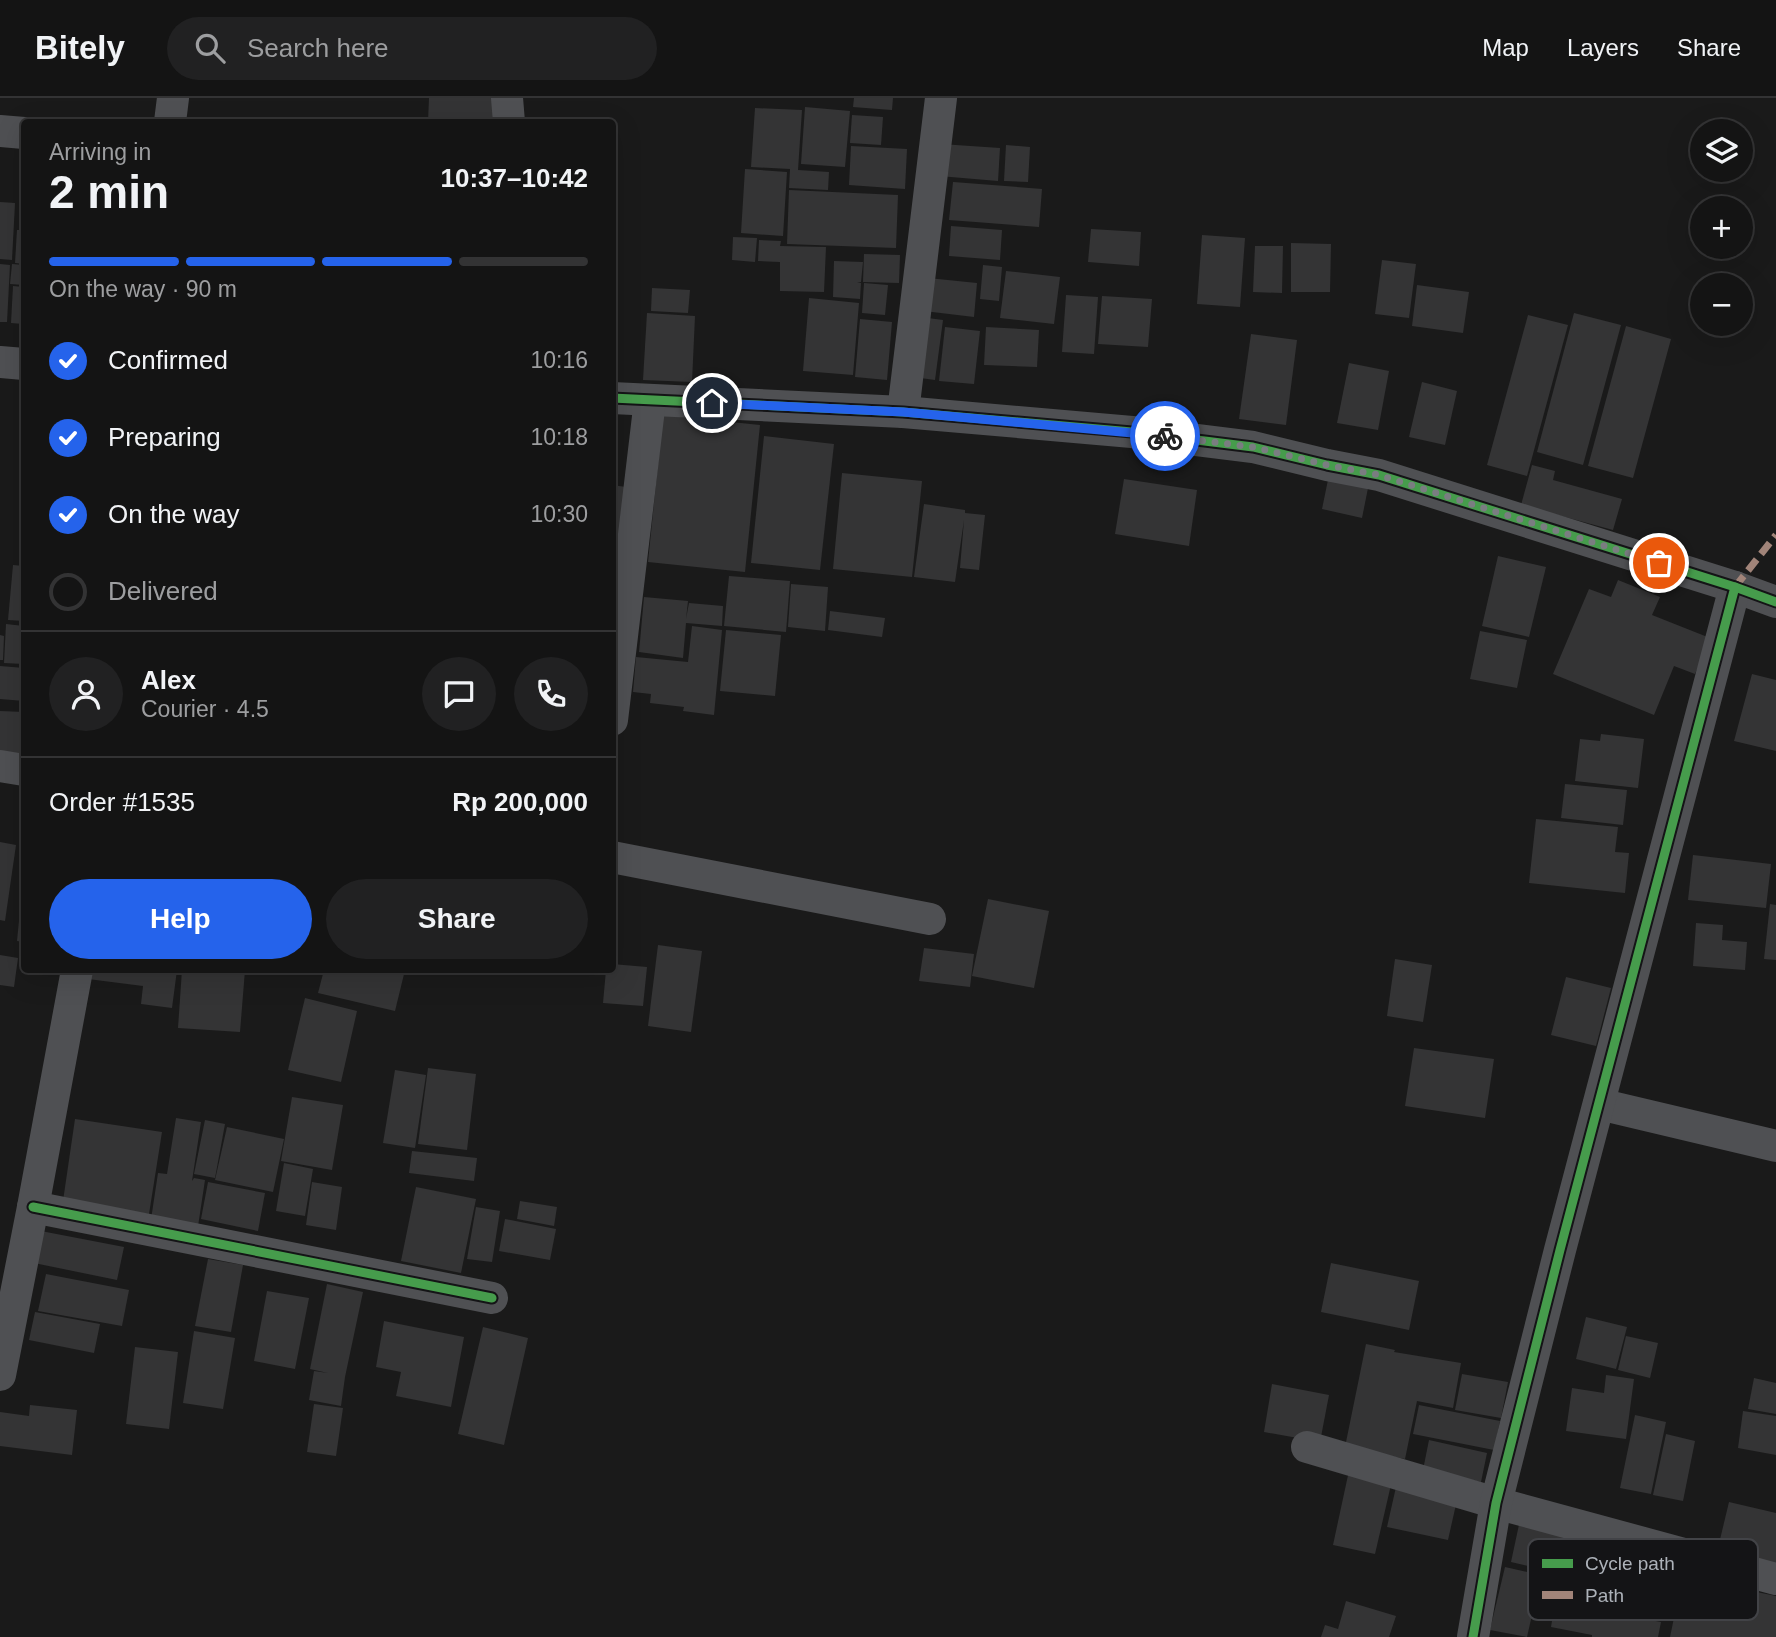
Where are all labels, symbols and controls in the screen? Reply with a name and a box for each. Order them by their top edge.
search box [167,17,657,80]
text: Bitely [35,29,125,66]
icon: search [191,29,229,67]
text: Search here [247,33,389,63]
text: Map [1482,34,1529,61]
text: Layers [1567,34,1639,61]
text: Share [1677,34,1741,61]
map controls [1690,119,1753,336]
button: layers [1690,119,1753,182]
text: Arriving in [49,139,151,165]
text: 10:37–10:42 [441,163,588,193]
text: 2 min [49,166,169,218]
button: + [1690,196,1753,259]
button: − [1690,273,1753,336]
text: On the way · 90 m [49,276,237,302]
icon: check [49,342,87,380]
text: Confirmed [108,345,228,375]
text: 10:16 [530,347,588,373]
pin [682,373,742,433]
icon: home [693,384,731,422]
courier [1130,401,1200,471]
icon: bike [1146,417,1184,455]
icon: check [49,419,87,457]
text: Preparing [108,422,221,452]
text: 10:18 [530,424,588,450]
icon: check [49,496,87,534]
text: On the way [108,499,240,529]
text: 10:30 [530,501,588,527]
pin [1629,533,1689,593]
icon: bag [1640,544,1678,582]
text: Delivered [108,576,218,606]
button: person [49,657,123,731]
button: chat [422,657,496,731]
button: phone [514,657,588,731]
text: Alex [141,665,196,695]
text: Courier · 4.5 [141,696,269,722]
text: Order #1535 [49,787,195,817]
text: Rp 200,000 [452,787,588,817]
button: Help [49,879,312,959]
button: Share [326,879,588,959]
legend [1528,1539,1758,1620]
text: Cycle path [1585,1553,1675,1574]
text: Path [1585,1585,1624,1606]

